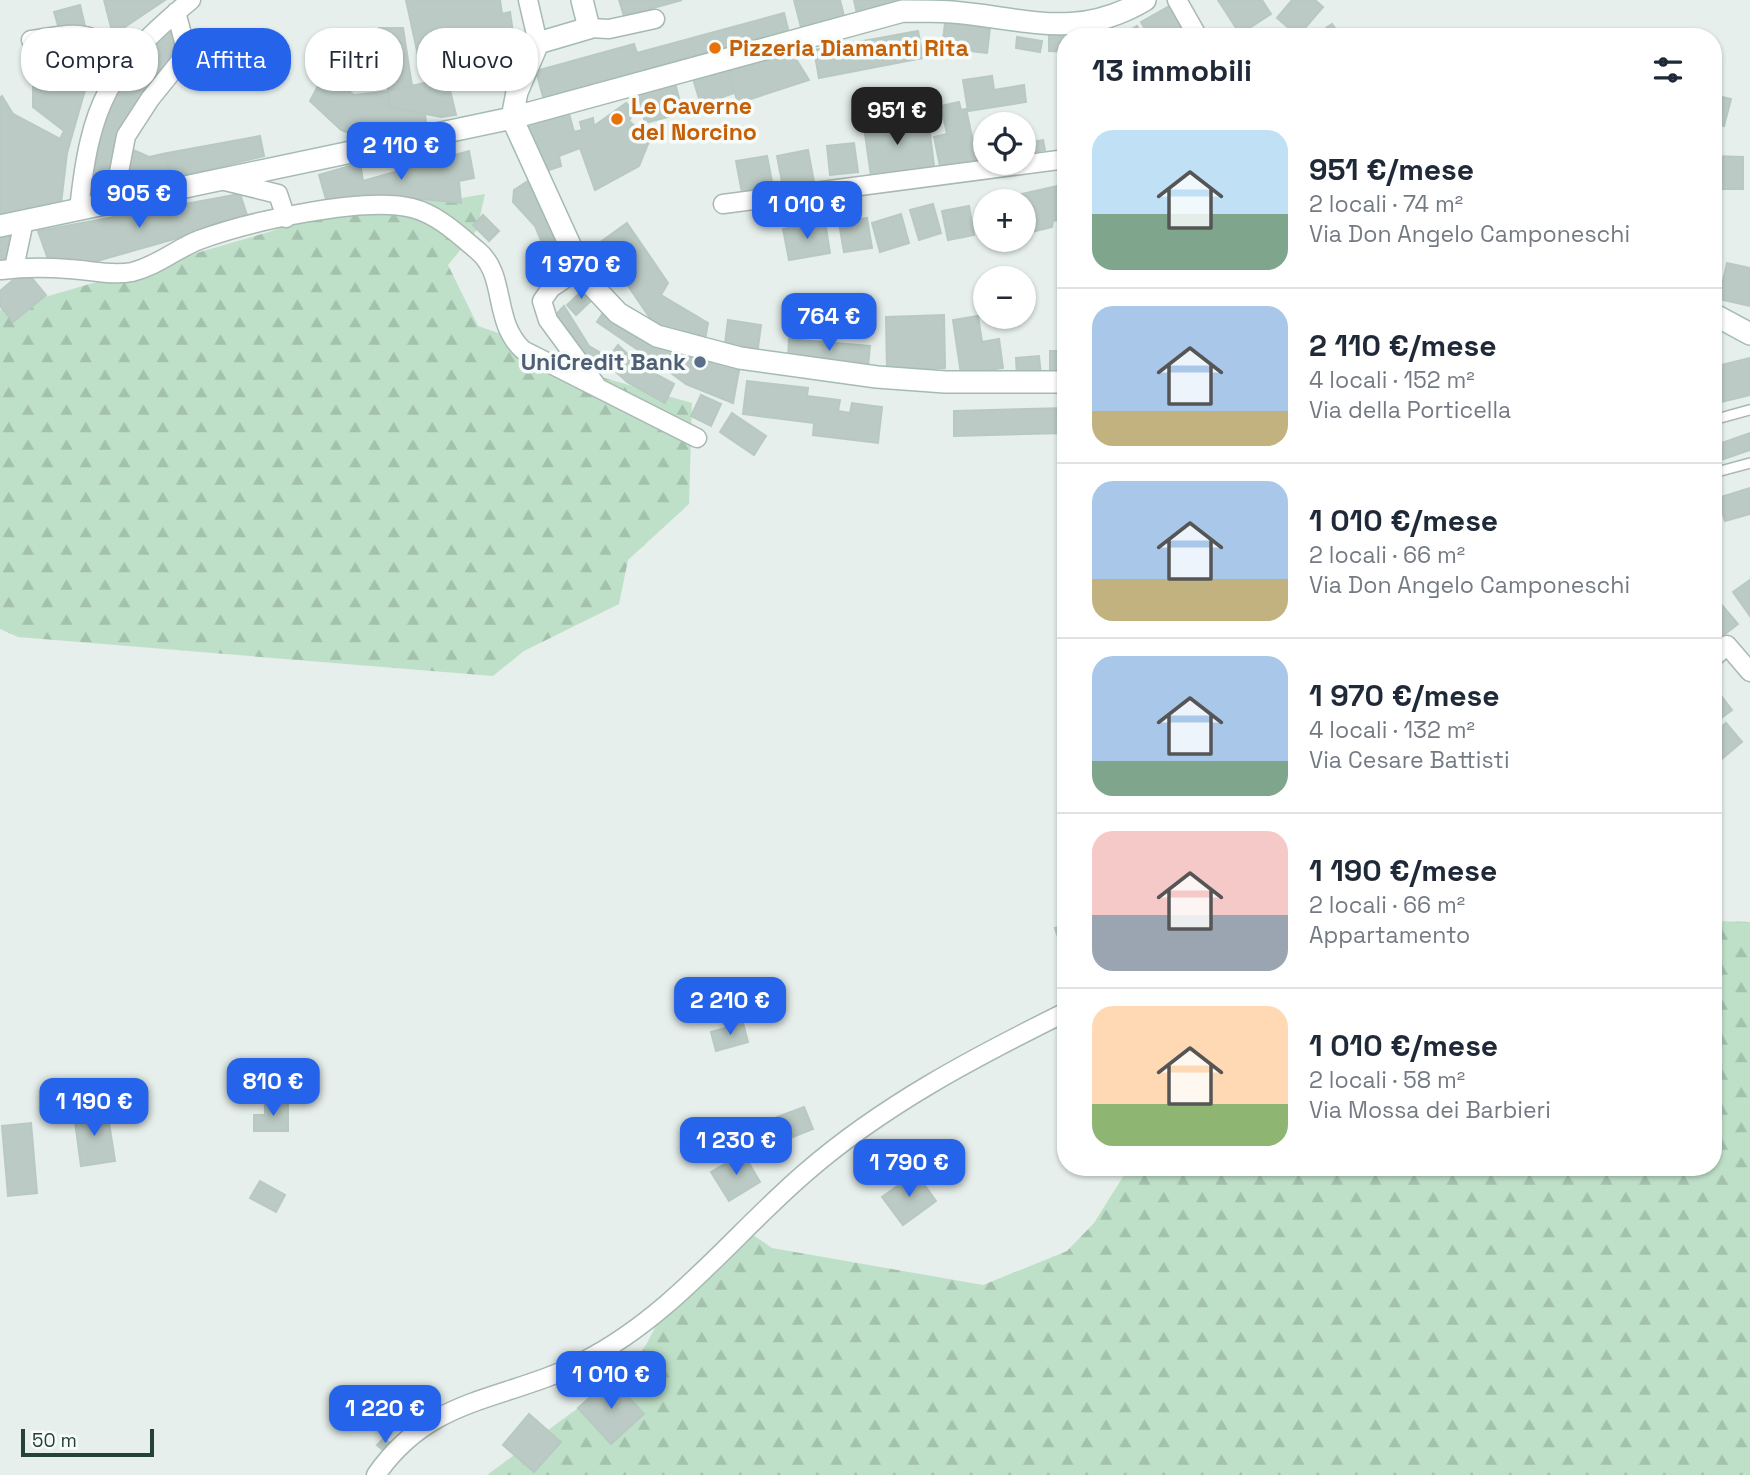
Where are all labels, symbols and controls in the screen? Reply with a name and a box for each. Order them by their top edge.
chip: Compra [21,28,158,91]
chip: Affitta [172,28,291,91]
chip: Filtri [305,28,403,91]
chip: Nuovo [417,28,538,91]
place label: Pizzeria Diamanti Rita [729,33,969,63]
marker: Pizzeria Diamanti Rita [707,40,723,56]
text: 13 immobili [1092,51,1252,90]
icon: filters [1649,51,1687,89]
pin: 951 € [848,88,946,147]
place label: Le Caverne del Norcino [631,91,757,147]
text: 951 € [867,95,927,125]
marker: Le Caverne del Norcino [609,111,625,127]
map controls [973,112,1036,329]
button: locate [973,112,1036,175]
pin: 2 110 € [336,122,466,182]
text: 2 110 € [363,130,439,160]
text: 951 €/mese [1309,150,1474,189]
icon: home [1148,158,1232,242]
pin: 905 € [90,170,188,230]
text: 905 € [107,178,171,208]
pin: 1 010 € [742,182,872,241]
text: 1 010 € [768,189,846,219]
button: + [973,189,1036,252]
text: 2 locali · 74 m² [1309,189,1463,219]
text: Via Don Angelo Camponeschi [1309,219,1630,249]
pin: 1 970 € [516,242,646,301]
text: 1 970 € [542,249,620,279]
button: − [973,266,1036,329]
pin: 764 € [780,294,878,353]
text: 764 € [798,301,860,331]
text: 2 110 €/mese [1309,326,1497,365]
icon: home [1148,334,1232,418]
place label: UniCredit Bank [521,347,686,377]
marker: UniCredit Bank [692,354,708,370]
text: 4 locali · 152 m² [1309,365,1475,395]
text: Via della Porticella [1309,395,1511,425]
text: 1 010 €/mese [1309,501,1498,540]
icon: home [1148,509,1232,593]
text: 2 locali · 66 m² [1309,540,1465,570]
text: Via Don Angelo Camponeschi [1309,570,1630,600]
text: 1 970 €/mese [1309,676,1500,715]
icon: home [1148,684,1232,768]
text: 4 locali · 132 m² [1309,715,1475,745]
text: Via Cesare Battisti [1309,745,1510,775]
text: 1 190 €/mese [1309,851,1497,890]
icon: home [1148,859,1232,943]
text: 2 locali · 66 m² [1309,890,1465,920]
text: Appartamento [1309,920,1470,950]
pin: 2 210 € [665,978,795,1037]
text: 2 210 € [690,985,770,1015]
text: 1 010 €/mese [1309,1026,1498,1065]
icon: home [1148,1034,1232,1118]
pin: 810 € [224,1058,322,1118]
text: 2 locali · 58 m² [1309,1065,1465,1095]
text: 810 € [243,1066,303,1096]
pin: 1 190 € [29,1078,159,1138]
text: 1 190 € [55,1086,133,1116]
text: Via Mossa dei Barbieri [1309,1095,1551,1125]
pin: 1 230 € [671,1118,801,1177]
text: 1 230 € [696,1125,776,1155]
pin: 1 790 € [844,1140,974,1199]
text: 1 790 € [869,1147,949,1177]
pin: 1 010 € [546,1352,676,1411]
text: 1 010 € [572,1359,650,1389]
pin: 1 220 € [320,1386,450,1445]
text: 1 220 € [345,1393,425,1423]
scale bar [21,1426,154,1458]
text: 50 m [32,1428,77,1453]

